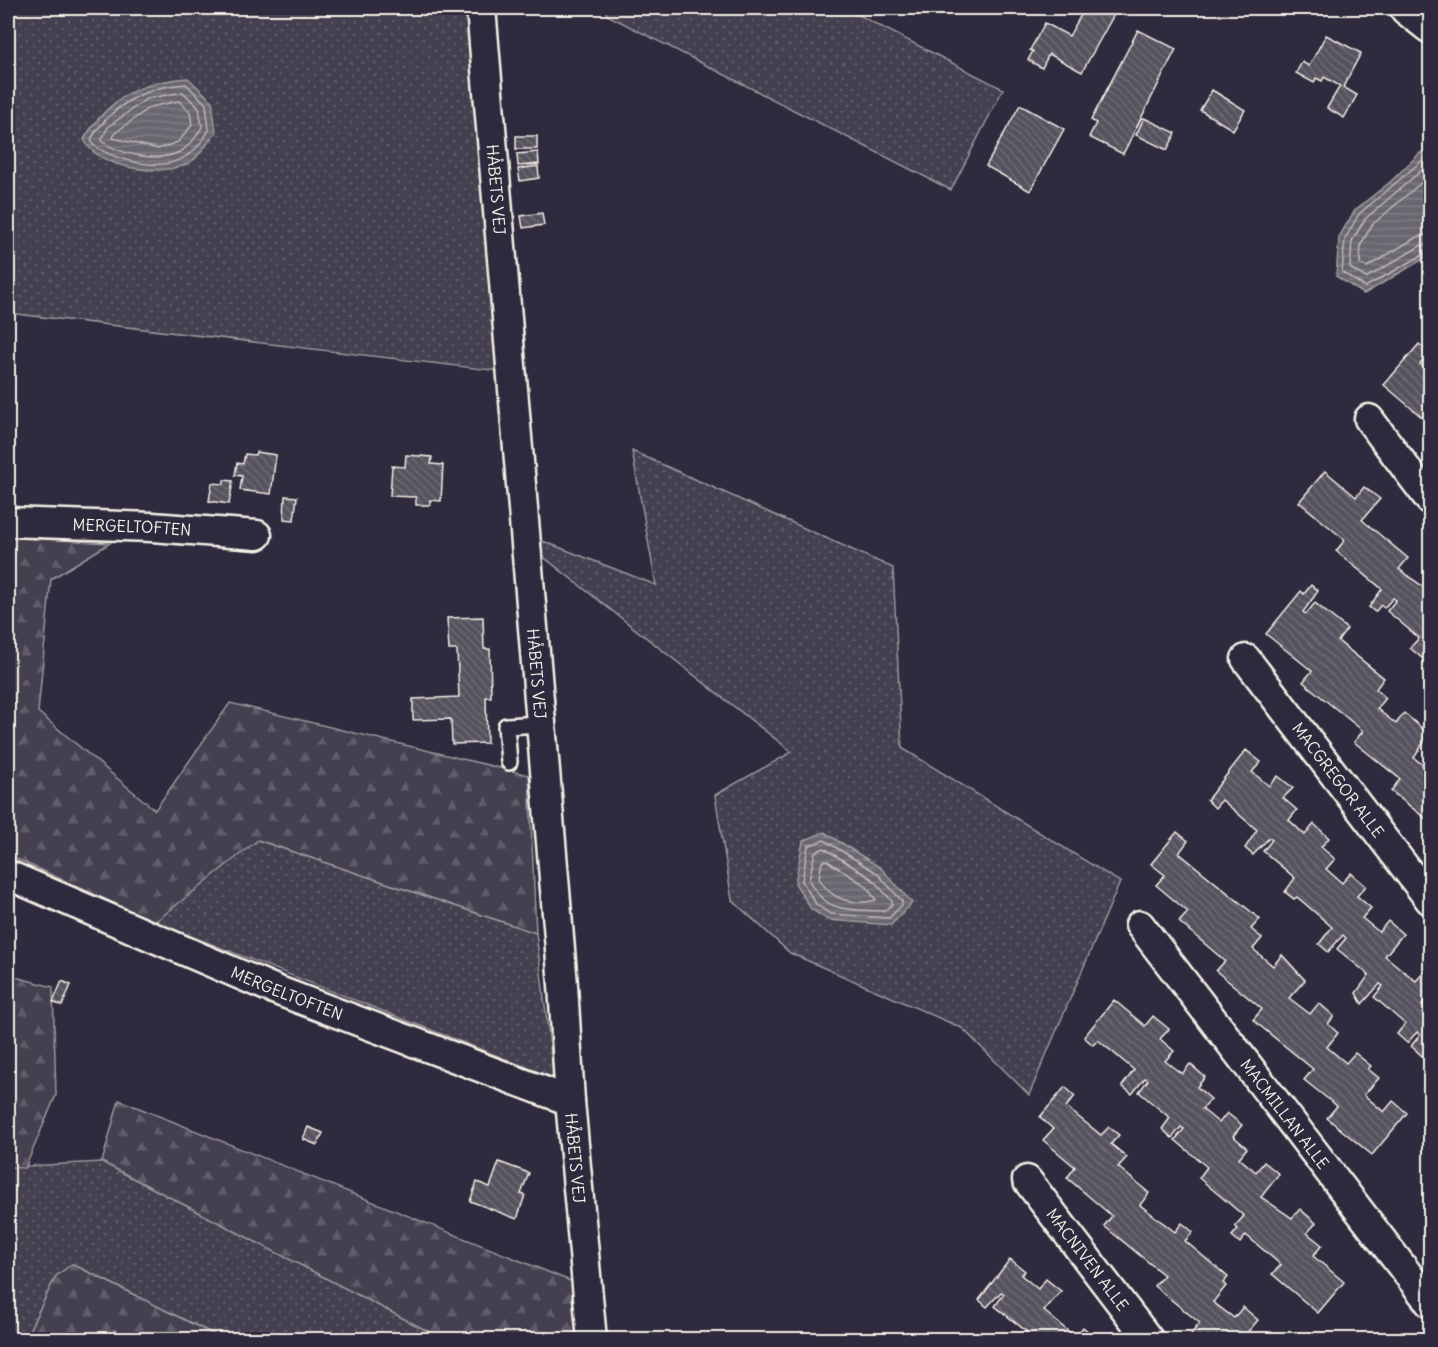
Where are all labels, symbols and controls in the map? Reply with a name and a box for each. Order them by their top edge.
street label: HÅBETS VEJ [482,143,510,235]
street label: MERGELTOFTEN [72,514,192,540]
street label: HÅBETS VEJ [523,628,551,720]
street label: MACGREGOR ALLE [1288,718,1389,841]
street label: MERGELTOFTEN [228,962,346,1024]
street label: MACMILLAN ALLE [1236,1055,1333,1173]
street label: HÅBETS VEJ [561,1112,589,1204]
street label: MACNIVEN ALLE [1042,1204,1133,1315]

